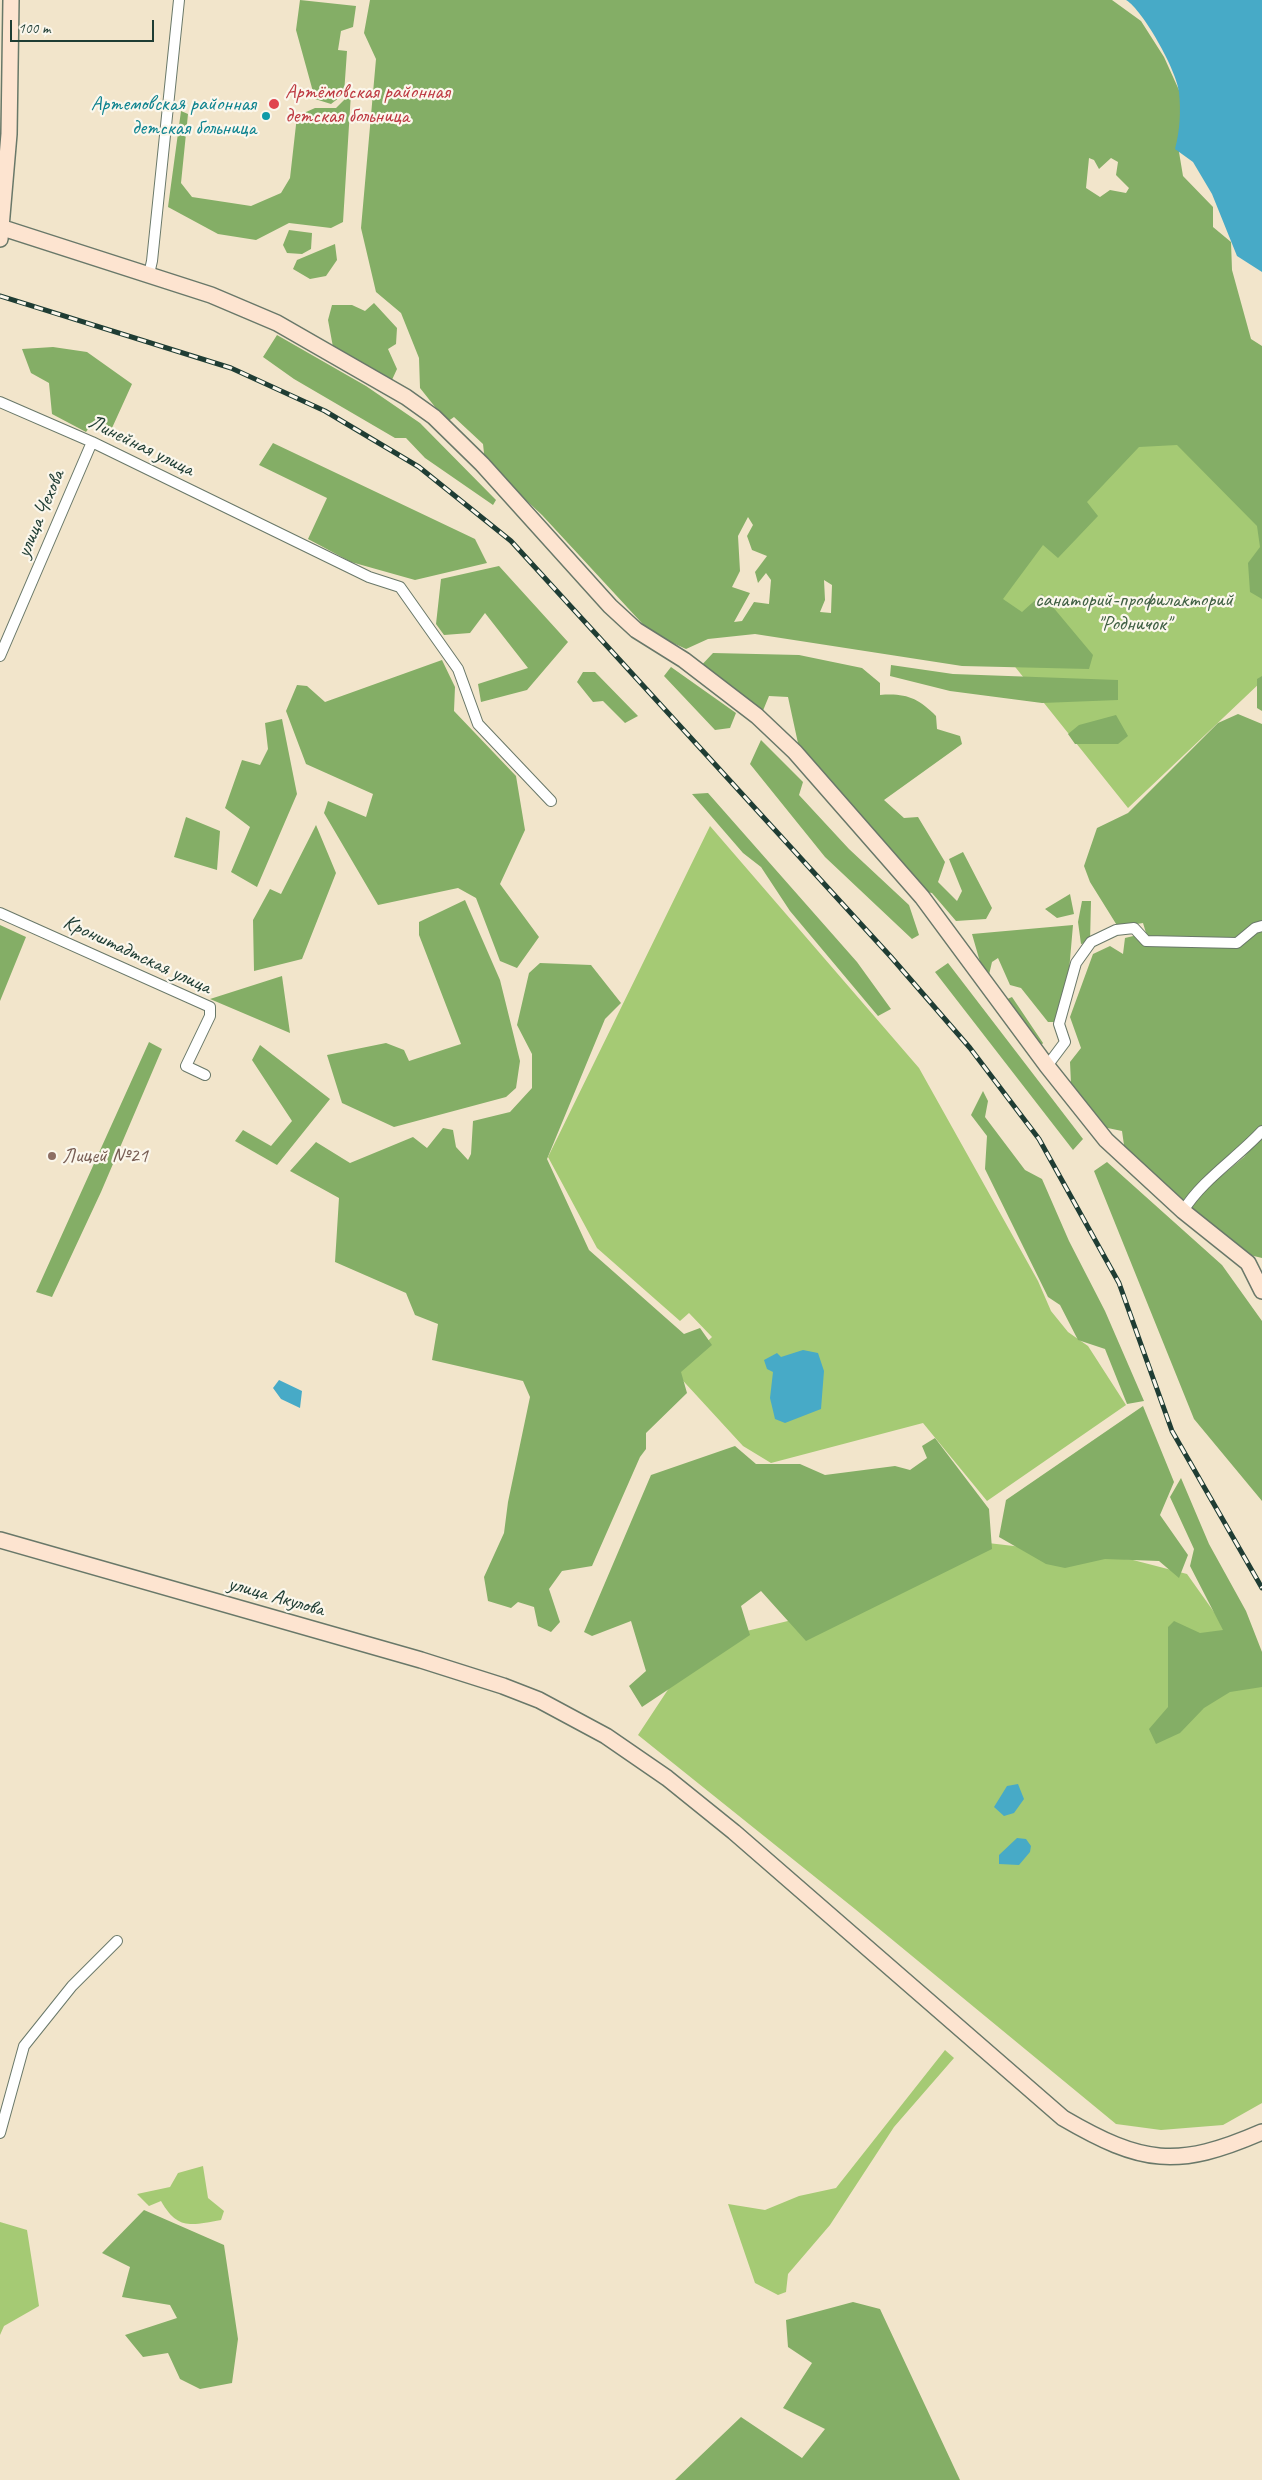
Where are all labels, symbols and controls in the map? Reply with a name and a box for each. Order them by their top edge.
scale bar [12,10,156,42]
text: 100 m [18,19,50,38]
place label: Артёмовская районная детская больница [285,79,450,129]
place label: Артемовская районная детская больница [91,91,256,141]
marker: Артёмовская районная детская больница [267,97,281,111]
marker: Артемовская районная детская больница [260,110,272,122]
street label: Линейная улица [84,410,198,482]
street label: улица Чехова [11,466,71,562]
park label: санаторий-профилакторий "Родничок" [1035,587,1233,637]
street label: Кронштадтская улица [59,910,215,1000]
place label: Лицей №21 [62,1143,148,1169]
marker: Лицей №21 [46,1150,58,1162]
street label: улица Акулова [225,1571,327,1623]

